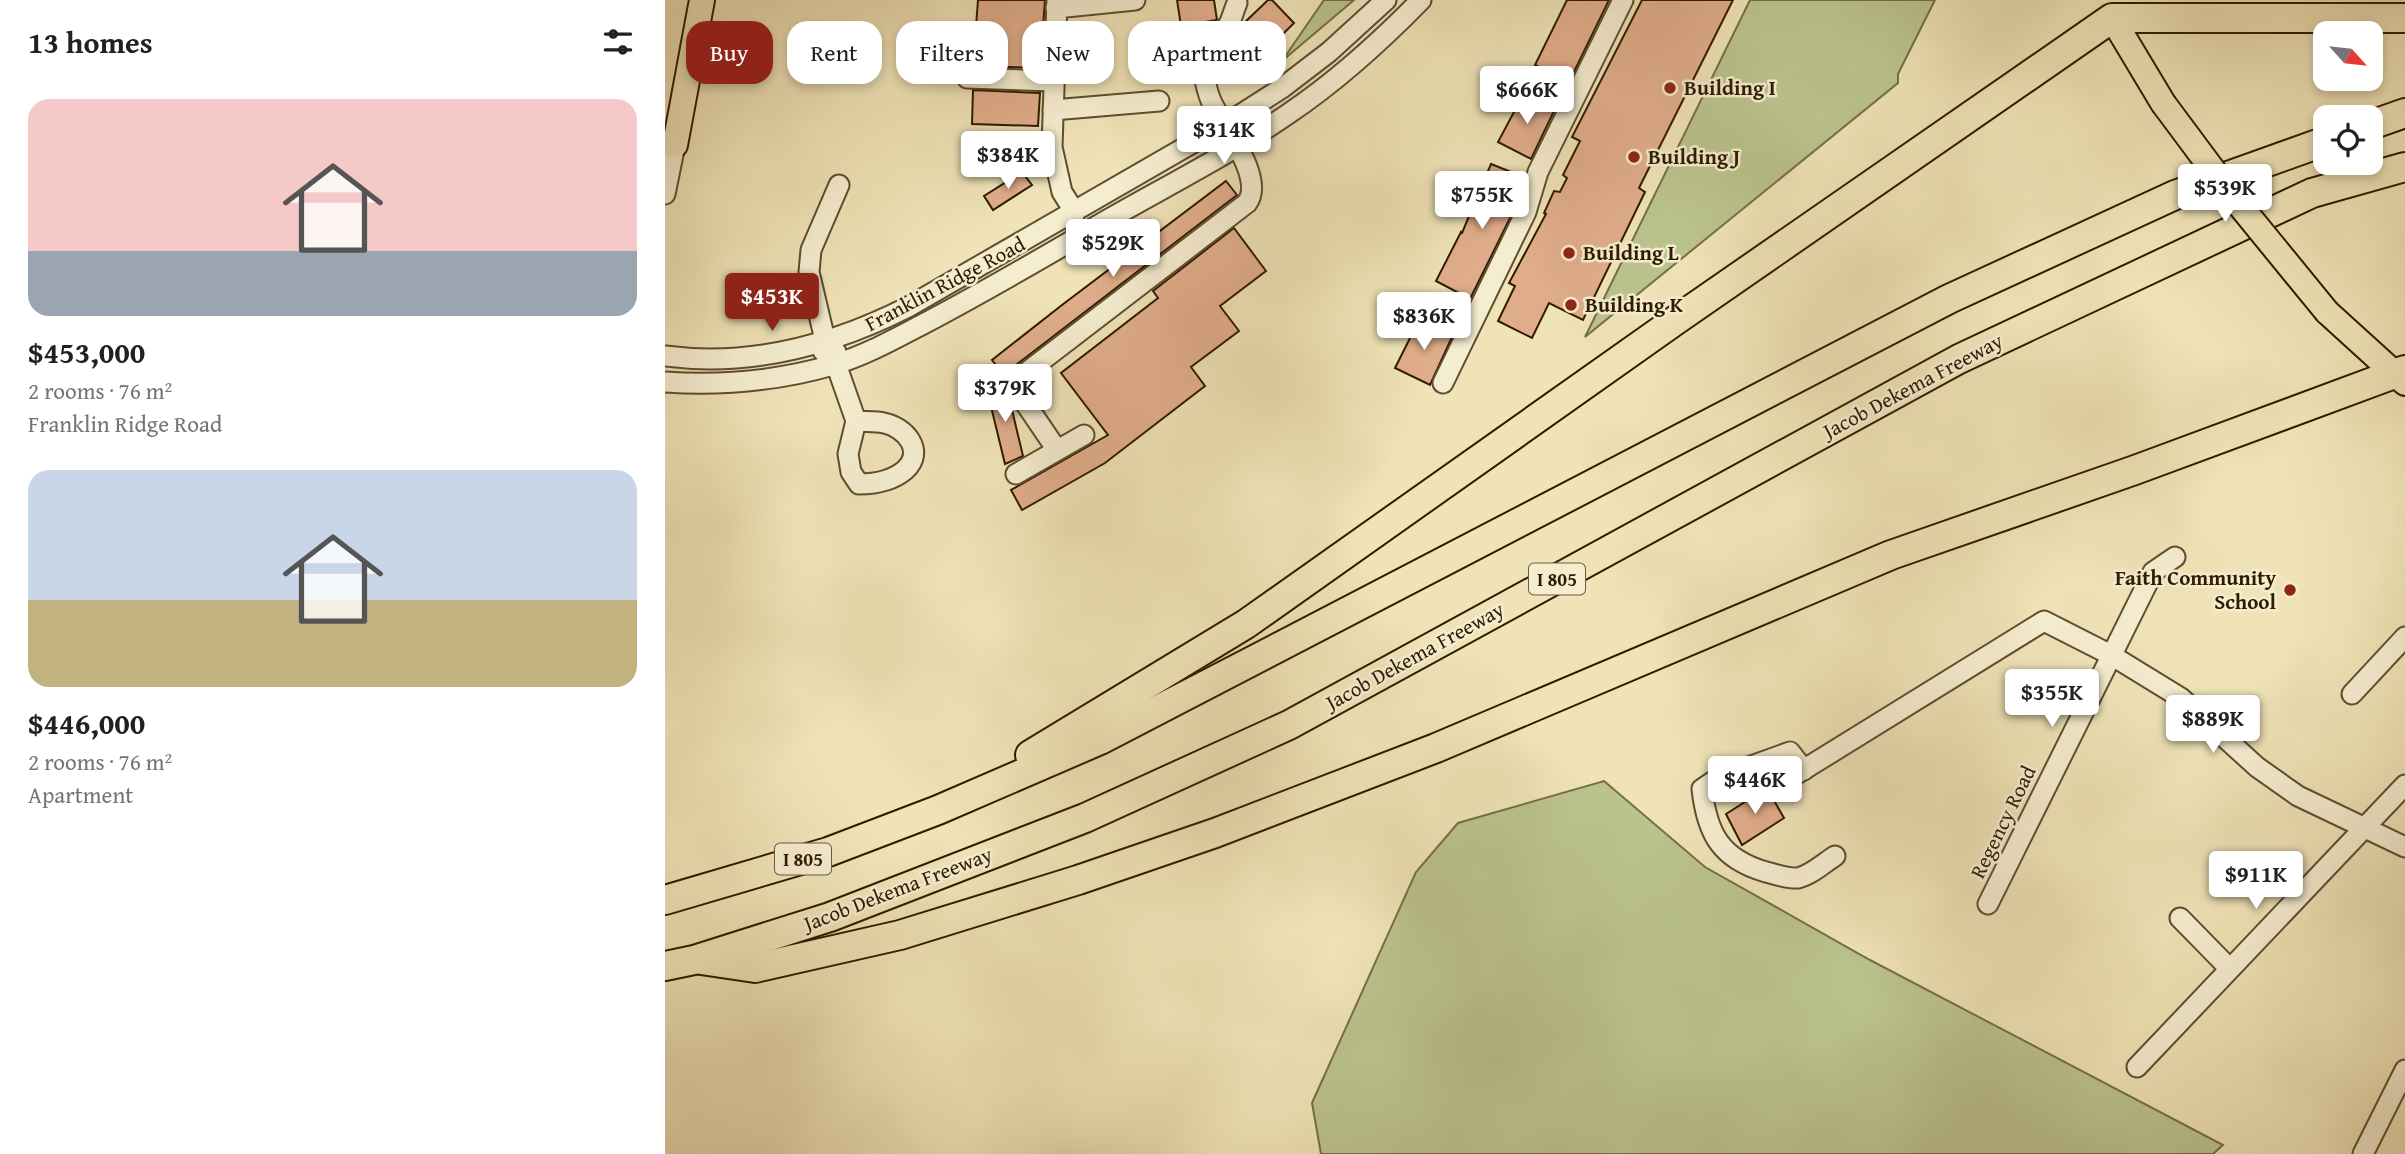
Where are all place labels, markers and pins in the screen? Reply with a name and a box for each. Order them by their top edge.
pin: $666K [1478,66,1576,126]
place label: Building I [1684,72,1776,103]
marker: Building I [1662,80,1678,96]
pin: $314K [1175,106,1273,166]
pin: $384K [959,132,1057,191]
place label: Building J [1648,141,1740,172]
marker: Building J [1626,149,1642,165]
pin: $539K [2176,164,2274,224]
pin: $755K [1433,172,1531,231]
pin: $529K [1064,219,1162,279]
place label: Building L [1583,237,1679,268]
marker: Building L [1561,245,1577,261]
pin: $453K [723,274,821,333]
place label: Building K [1585,289,1684,320]
pin: $836K [1375,292,1473,352]
marker: Building K [1563,297,1579,313]
pin: $379K [956,364,1054,424]
place label: Faith Community School [2115,562,2276,617]
marker: Faith Community School [2282,582,2298,598]
pin: $355K [2003,670,2101,729]
pin: $889K [2164,696,2262,755]
pin: $446K [1706,756,1804,816]
pin: $911K [2207,852,2305,911]

